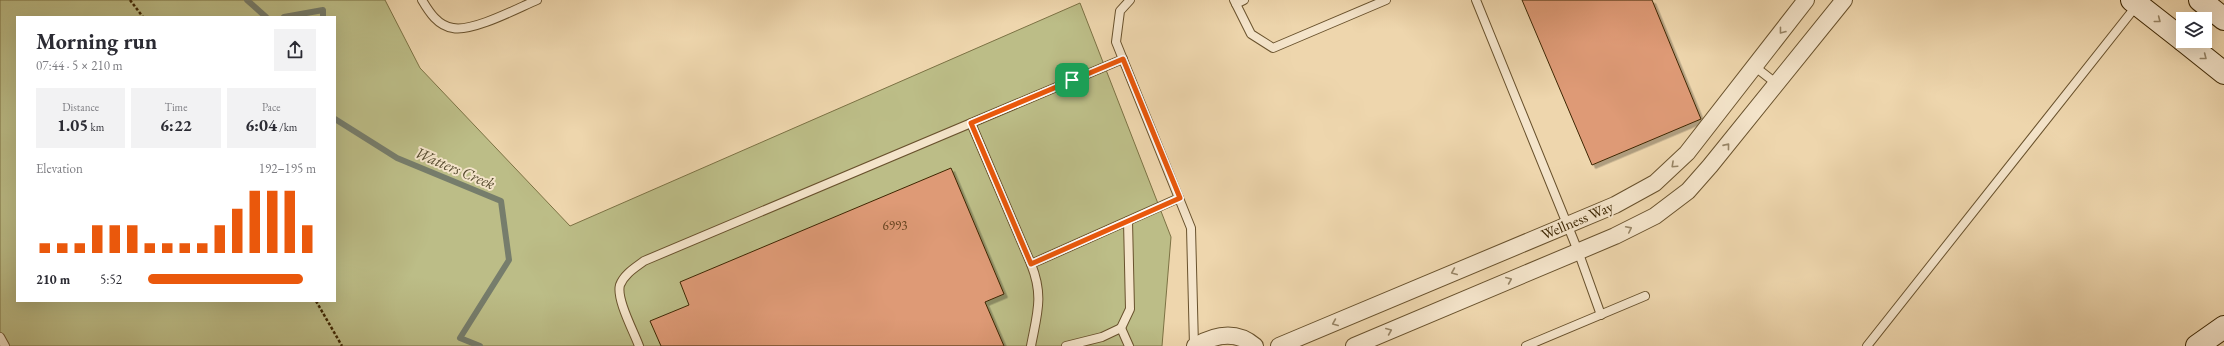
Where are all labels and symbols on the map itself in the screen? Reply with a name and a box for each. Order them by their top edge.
one-way arrow [2153,15,2160,22]
one-way arrow [1779,26,1786,33]
one-way arrow [2200,52,2207,59]
pin [1055,63,1089,97]
water label: Watters Creek [412,142,499,195]
one-way arrow [1722,143,1729,150]
one-way arrow [1671,160,1679,168]
street label: Wellness Way [1538,196,1616,244]
house number: 6993 [883,217,907,234]
one-way arrow [1624,226,1632,234]
one-way arrow [1451,267,1459,275]
one-way arrow [1506,277,1513,285]
one-way arrow [1331,318,1338,326]
one-way arrow [1385,328,1393,336]

